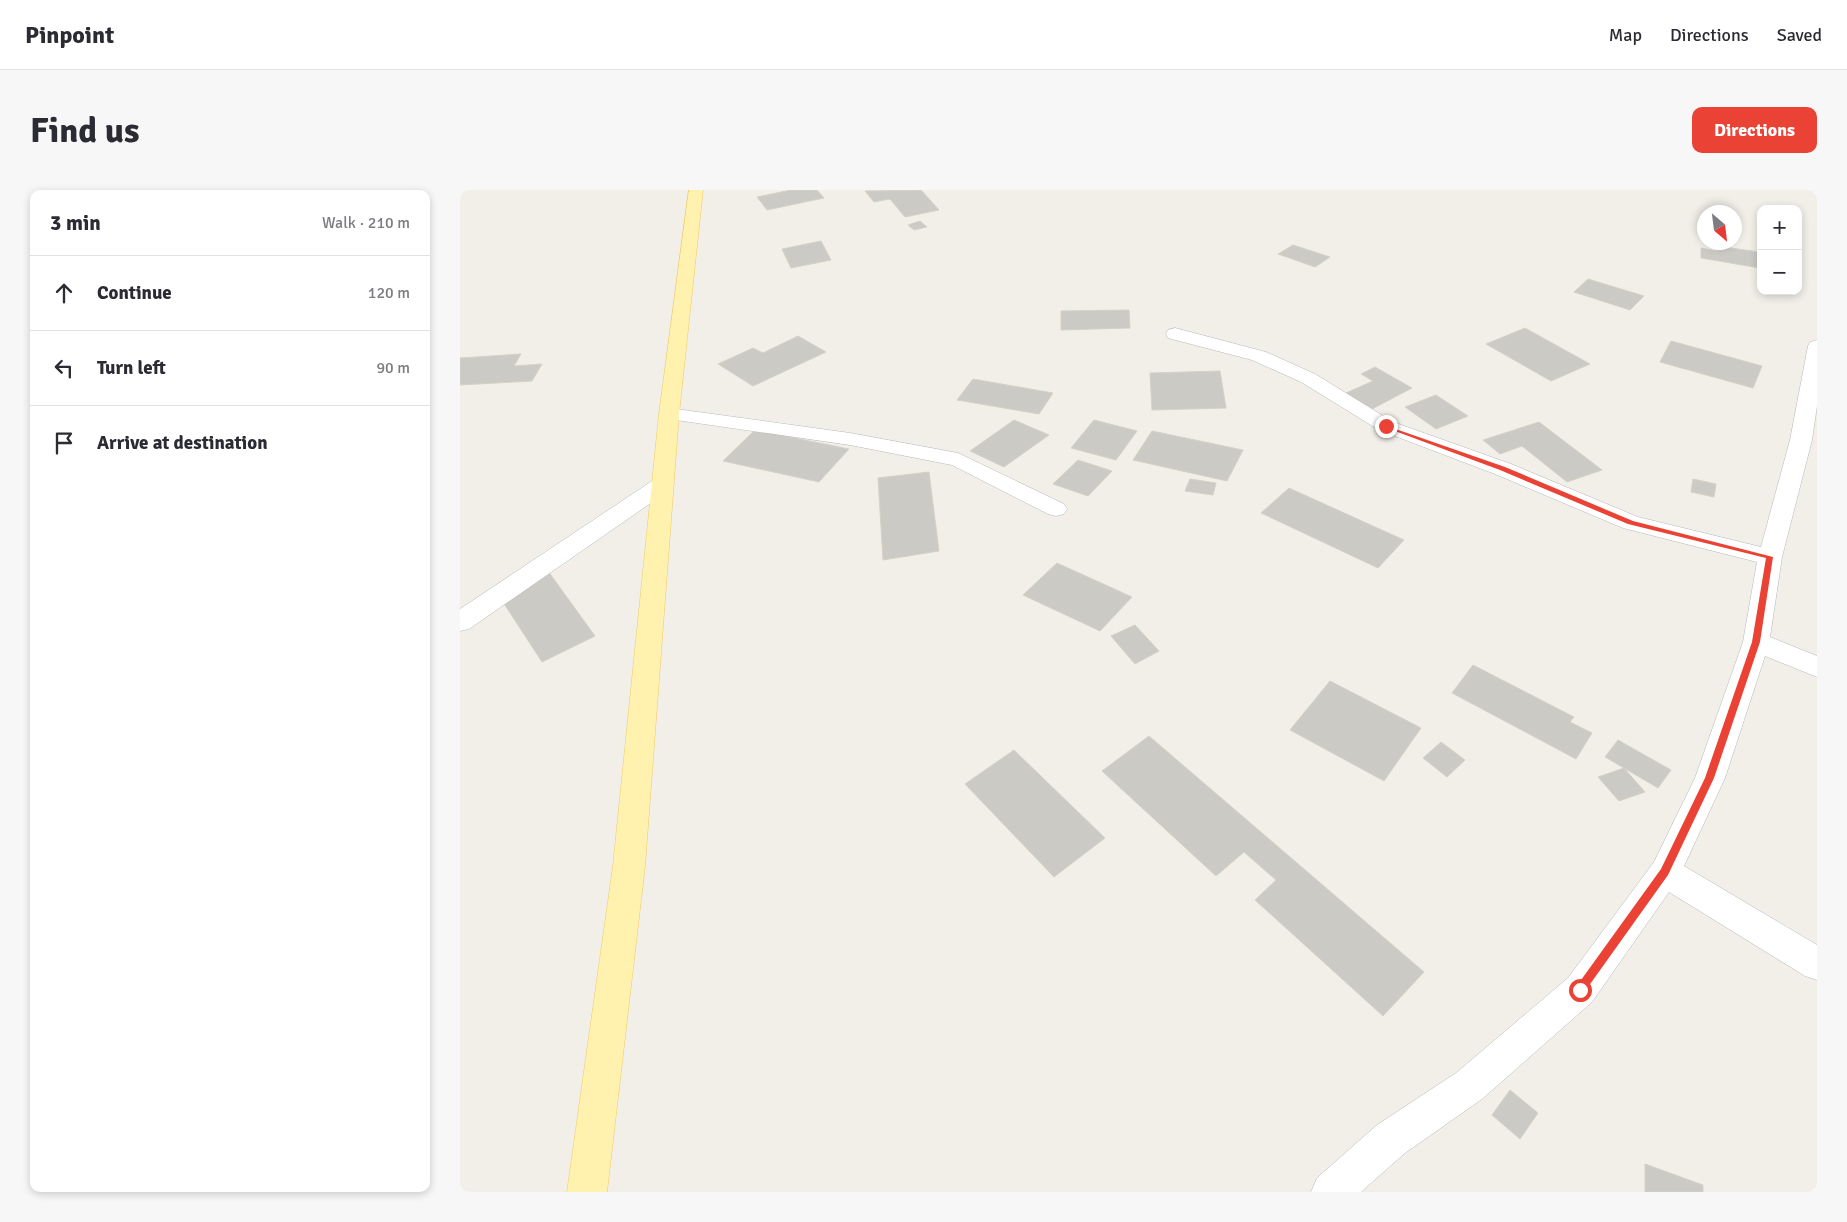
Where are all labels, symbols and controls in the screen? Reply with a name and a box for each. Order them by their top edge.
text: Pinpoint [25,20,114,50]
text: Map [1609,24,1642,46]
text: Directions [1670,24,1749,46]
text: Saved [1777,24,1822,46]
button: Directions [1692,107,1817,153]
text: Find us [30,109,140,152]
north arrow [1697,205,1742,250]
map controls [1757,205,1802,295]
button: + [1757,205,1802,250]
text: 3 min [50,210,101,236]
text: Walk · 210 m [322,213,410,233]
button: − [1757,250,1802,295]
icon: ahead [50,279,78,307]
text: Continue [97,281,172,305]
text: 120 m [368,283,410,303]
icon: left [50,354,78,382]
text: Turn left [97,356,166,380]
text: 90 m [376,358,410,378]
route end [1375,415,1398,438]
icon: arrive [50,429,78,457]
text: Arrive at destination [97,431,268,455]
route start [1569,979,1592,1002]

